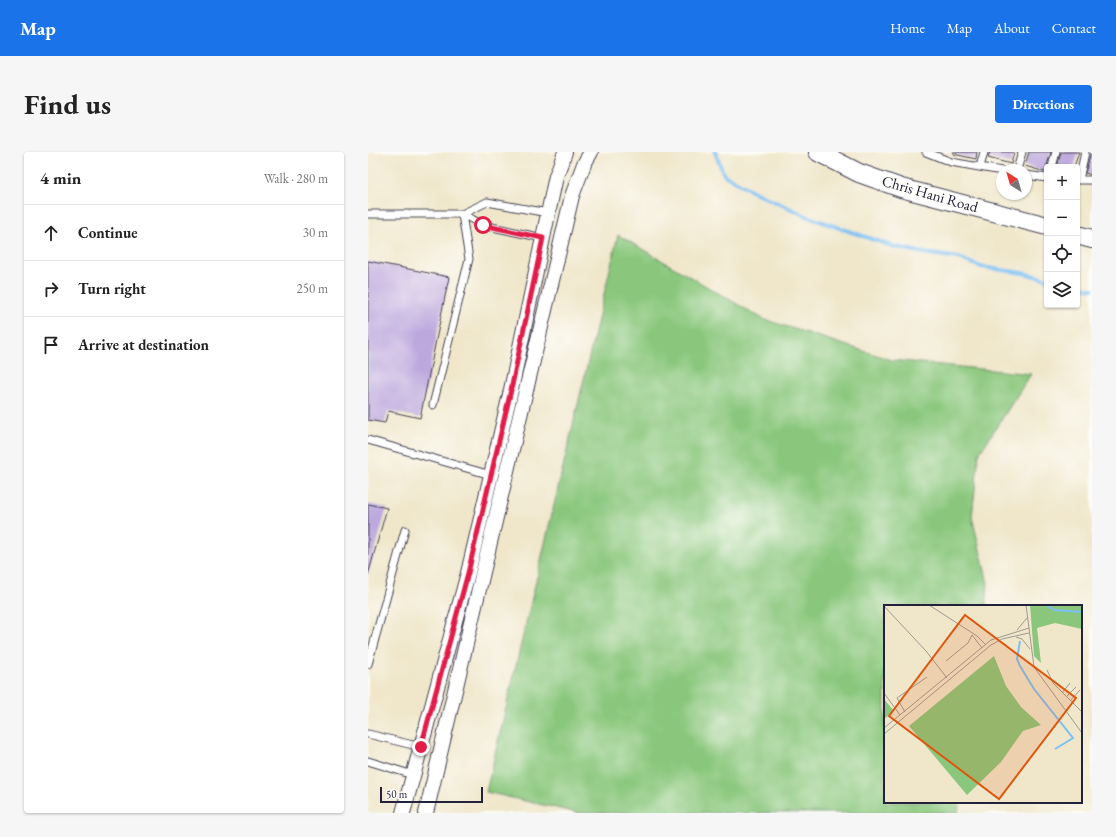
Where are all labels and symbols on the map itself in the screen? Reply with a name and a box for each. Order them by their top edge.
north arrow [996,164,1032,200]
street label: Chris Hani Road [880,171,981,216]
route start [474,216,492,234]
inset map [884,605,1082,803]
route end [412,738,430,756]
scale bar [380,785,483,804]

